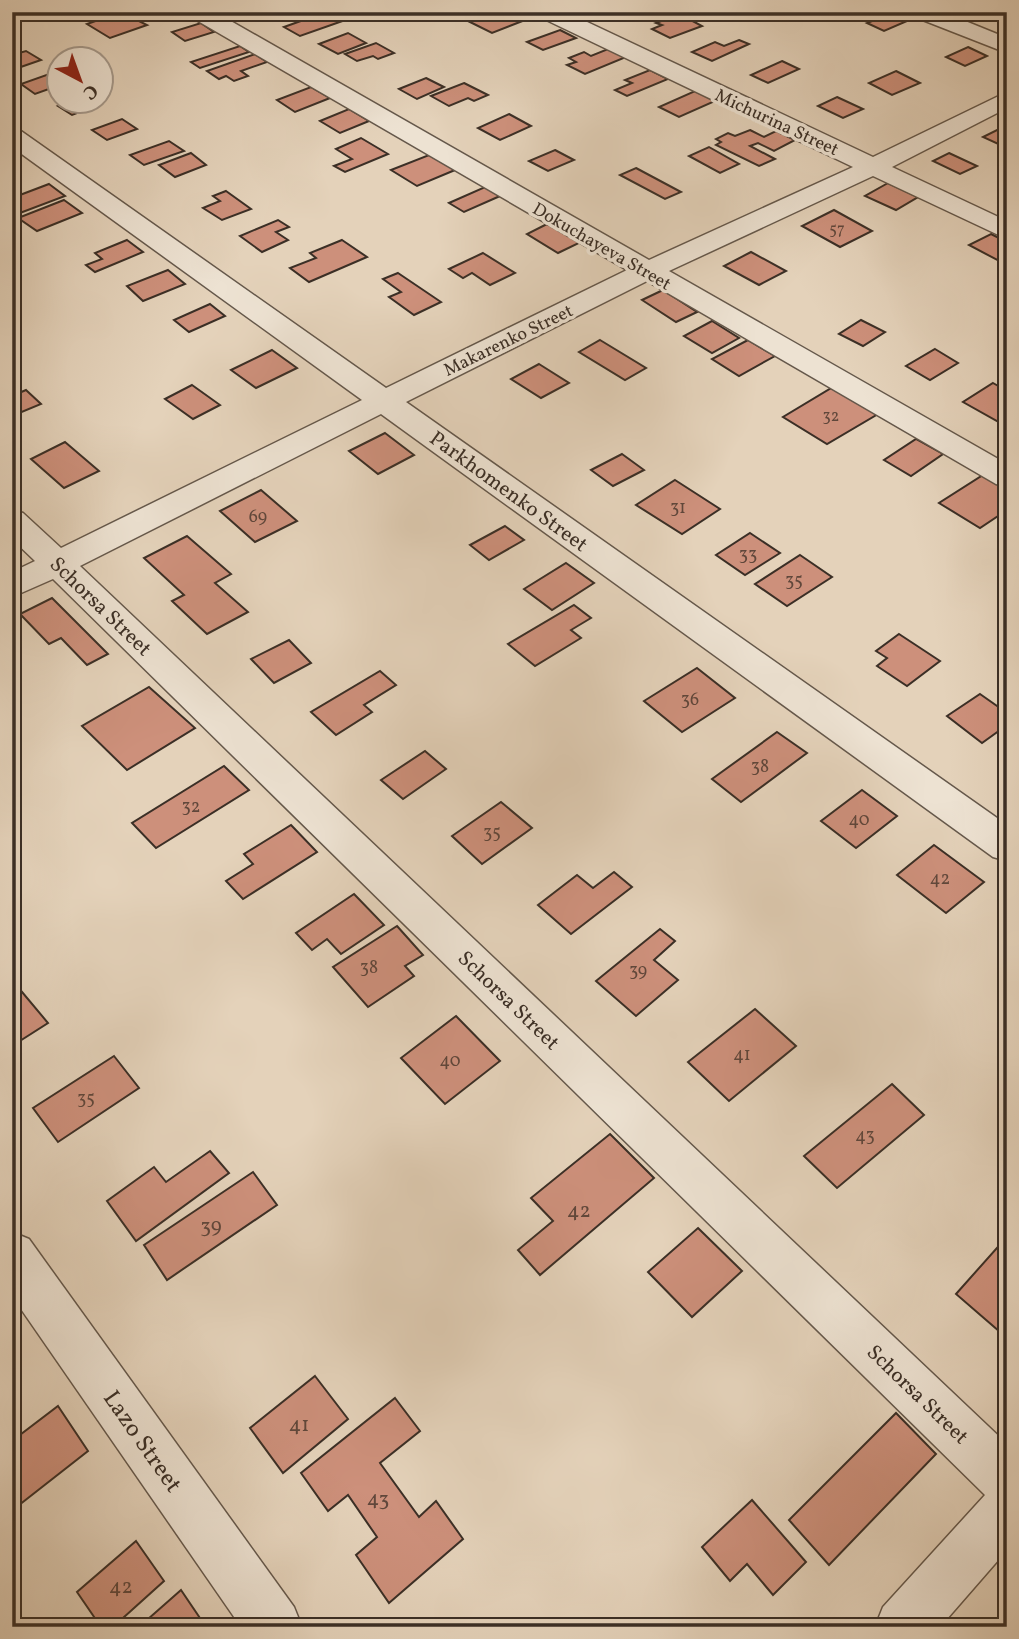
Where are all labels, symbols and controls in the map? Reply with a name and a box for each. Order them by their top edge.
north arrow [46,46,116,116]
text: С [77,78,103,105]
street label: Michurina Street [710,84,842,163]
street label: Dokuchayeva Street [527,197,675,297]
house number: 57 [829,219,845,241]
street label: Makarenko Street [440,299,578,384]
house number: 32 [823,406,839,428]
street label: Parkhomenko Street [423,425,593,560]
house number: 31 [670,496,686,521]
house number: 69 [249,505,267,530]
house number: 33 [739,543,757,568]
street label: Schorsa Street [43,551,157,663]
house number: 35 [785,569,803,594]
house number: 36 [681,688,699,713]
house number: 38 [751,755,769,780]
house number: 32 [182,795,200,820]
house number: 40 [848,808,870,833]
house number: 35 [483,821,501,846]
house number: 42 [930,867,950,892]
street label: Schorsa Street [451,945,565,1057]
house number: 38 [360,956,378,981]
house number: 39 [629,959,647,984]
house number: 41 [733,1043,751,1068]
house number: 40 [439,1049,461,1074]
house number: 35 [77,1087,95,1112]
house number: 43 [855,1124,875,1149]
house number: 42 [567,1197,591,1226]
house number: 39 [200,1212,222,1241]
street label: Schorsa Street [860,1339,974,1451]
street label: Lazo Street [94,1384,189,1500]
house number: 41 [289,1411,309,1440]
house number: 43 [367,1485,389,1514]
house number: 42 [109,1573,133,1602]

